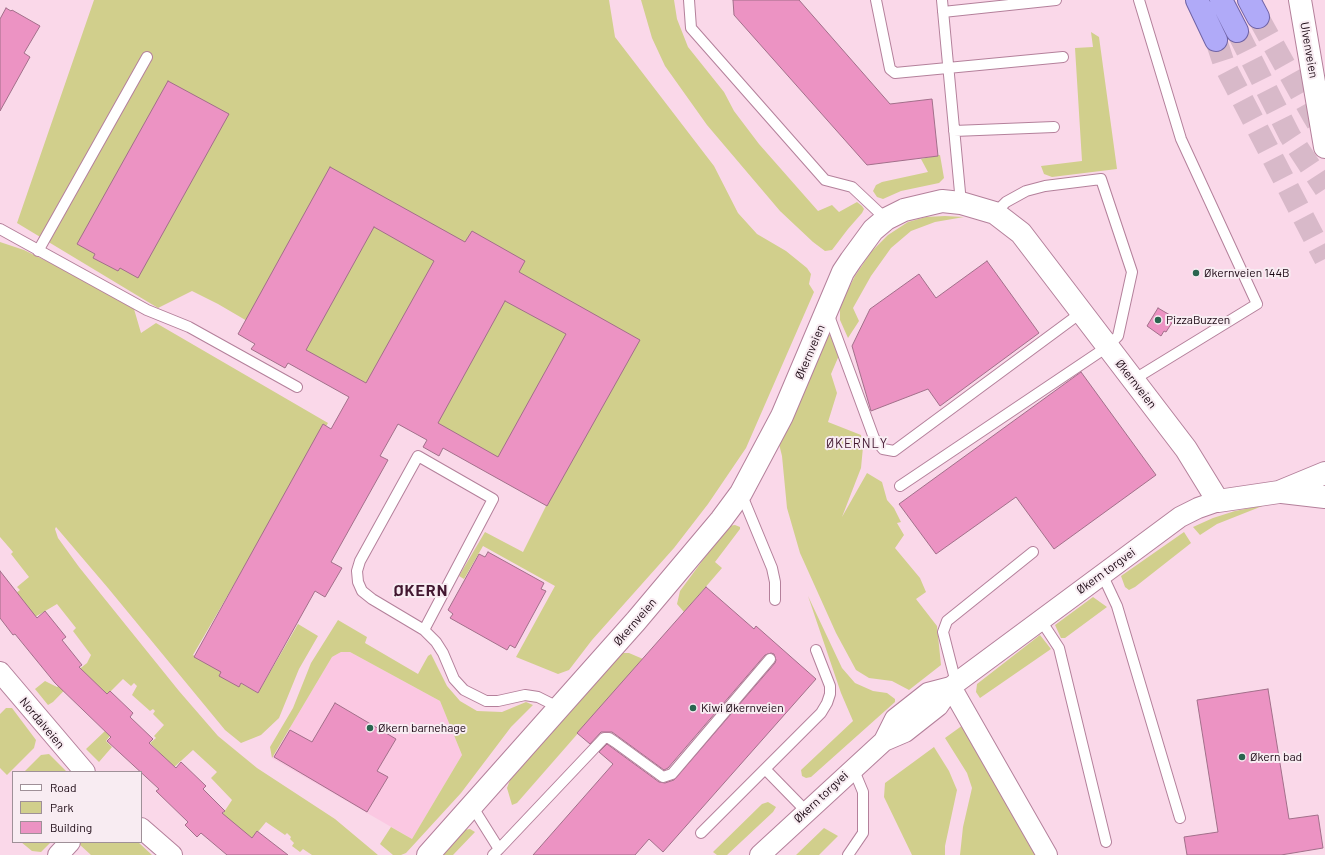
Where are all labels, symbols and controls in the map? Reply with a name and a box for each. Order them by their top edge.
street label: Ulvenveien [1297,21,1321,79]
place label: Økernveien 144B [1204,266,1290,280]
marker: Økernveien 144B [1191,268,1201,278]
place label: PizzaBuzzen [1166,313,1230,327]
marker: PizzaBuzzen [1153,315,1163,325]
street label: Økernveien [792,322,828,382]
street label: Økernveien [1112,357,1160,411]
district label: ØKERNLY [826,436,888,452]
street label: Økern torgvei [1074,545,1138,597]
district label: ØKERN [394,581,448,601]
street label: Økernveien [610,595,660,649]
street label: Nordalveien [16,695,68,751]
place label: Kiwi Økernveien [701,701,784,715]
marker: Kiwi Økernveien [688,703,698,713]
place label: Økern barnehage [378,721,466,735]
marker: Økern barnehage [365,723,375,733]
place label: Økern bad [1250,750,1302,764]
marker: Økern bad [1237,752,1247,762]
street label: Økern torgvei [791,768,851,826]
legend [12,771,142,843]
text: Road [50,780,77,794]
text: Park [50,800,74,814]
text: Building [50,820,92,834]

